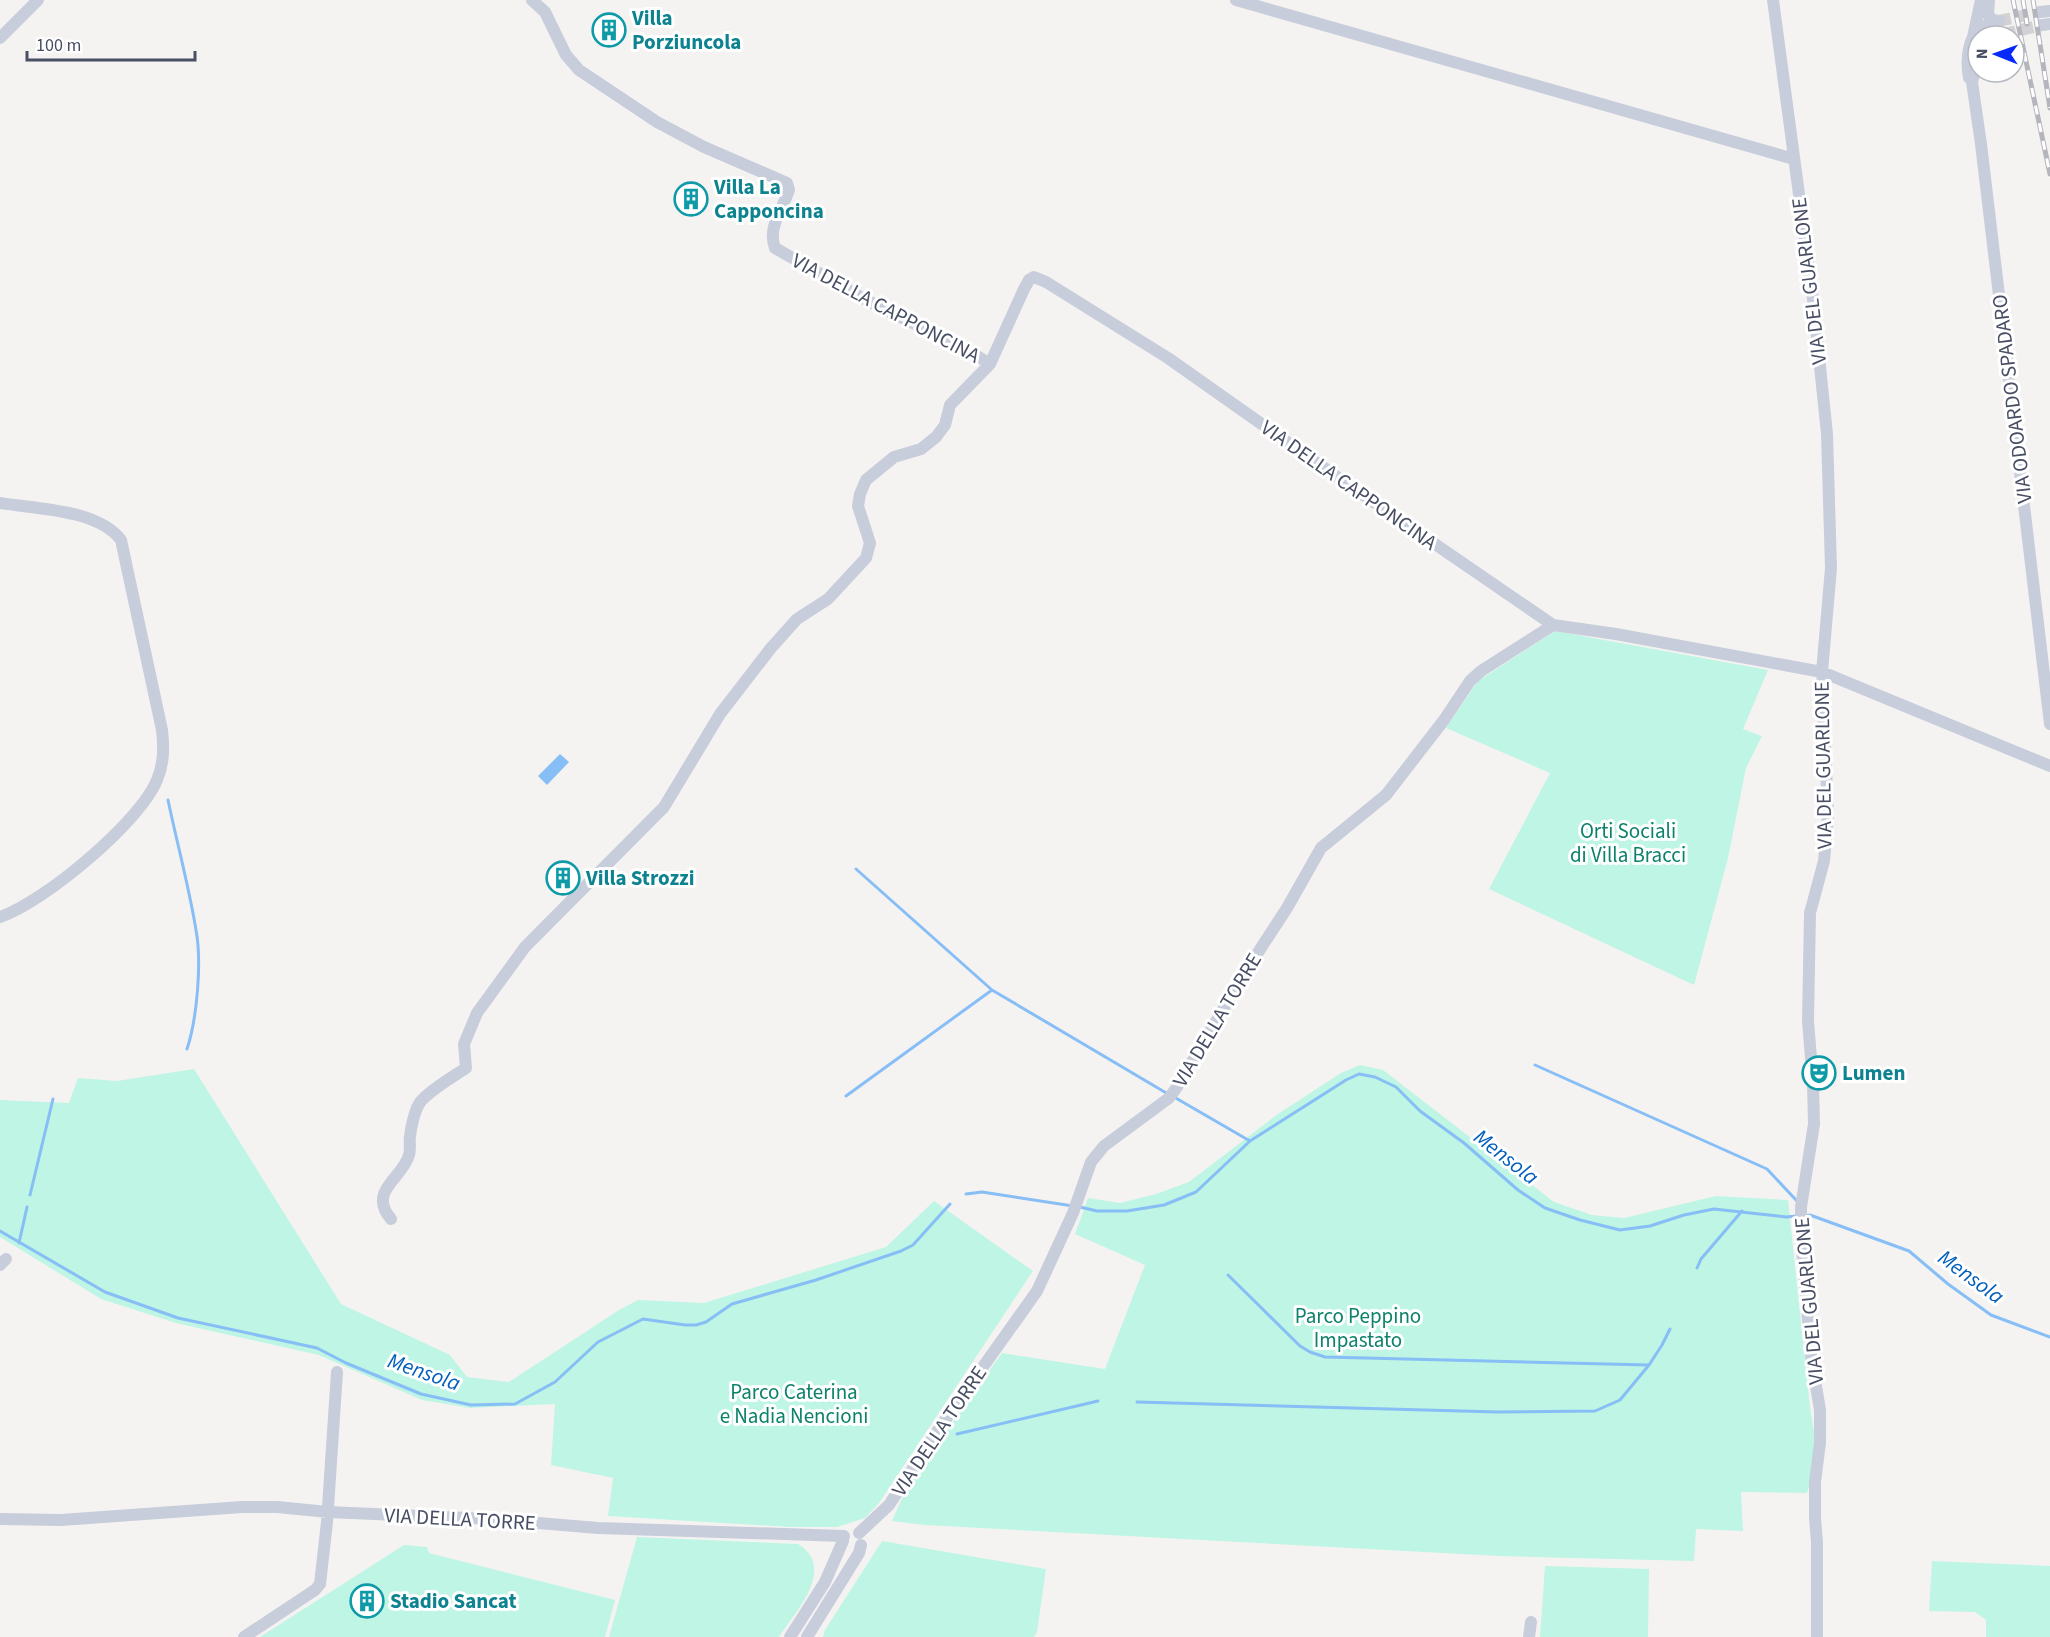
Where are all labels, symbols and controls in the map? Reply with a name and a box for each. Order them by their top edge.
place label: Villa Porziuncola [631,3,741,57]
building icon: Villa Porziuncola [591,12,627,48]
scale bar [27,24,195,62]
north arrow [1966,24,2026,84]
text: 100 m [36,33,81,58]
text: N [1971,48,1993,59]
place label: Villa La Capponcina [713,172,824,226]
building icon: Villa La Capponcina [673,181,709,217]
street label: VIA DEL GUARLONE [1784,196,1834,366]
street label: VIA DELLA CAPPONCINA [787,246,986,371]
street label: VIA ODOARDO SPADARO [1984,293,2040,505]
street label: VIA DELLA CAPPONCINA [1255,413,1444,558]
street label: VIA DEL GUARLONE [1807,681,1839,849]
park label: Orti Sociali di Villa Bracci [1570,816,1686,870]
building icon: Villa Strozzi [545,860,581,896]
place label: Villa Strozzi [585,863,695,893]
street label: VIA DELLA TORRE [1165,947,1269,1093]
theatre icon: Lumen [1801,1055,1837,1091]
place label: Lumen [1842,1058,1905,1088]
water label: Mensola [1467,1121,1546,1193]
street label: VIA DEL GUARLONE [1787,1216,1831,1386]
water label: Mensola [1931,1242,2011,1312]
park label: Parco Peppino Impastato [1295,1301,1421,1355]
water label: Mensola [383,1345,465,1399]
street label: VIA DELLA TORRE [884,1360,994,1502]
park label: Parco Caterina e Nadia Nencioni [720,1377,868,1431]
street label: VIA DELLA TORRE [383,1500,537,1538]
building icon: Stadio Sancat [349,1583,385,1619]
place label: Stadio Sancat [390,1586,517,1616]

